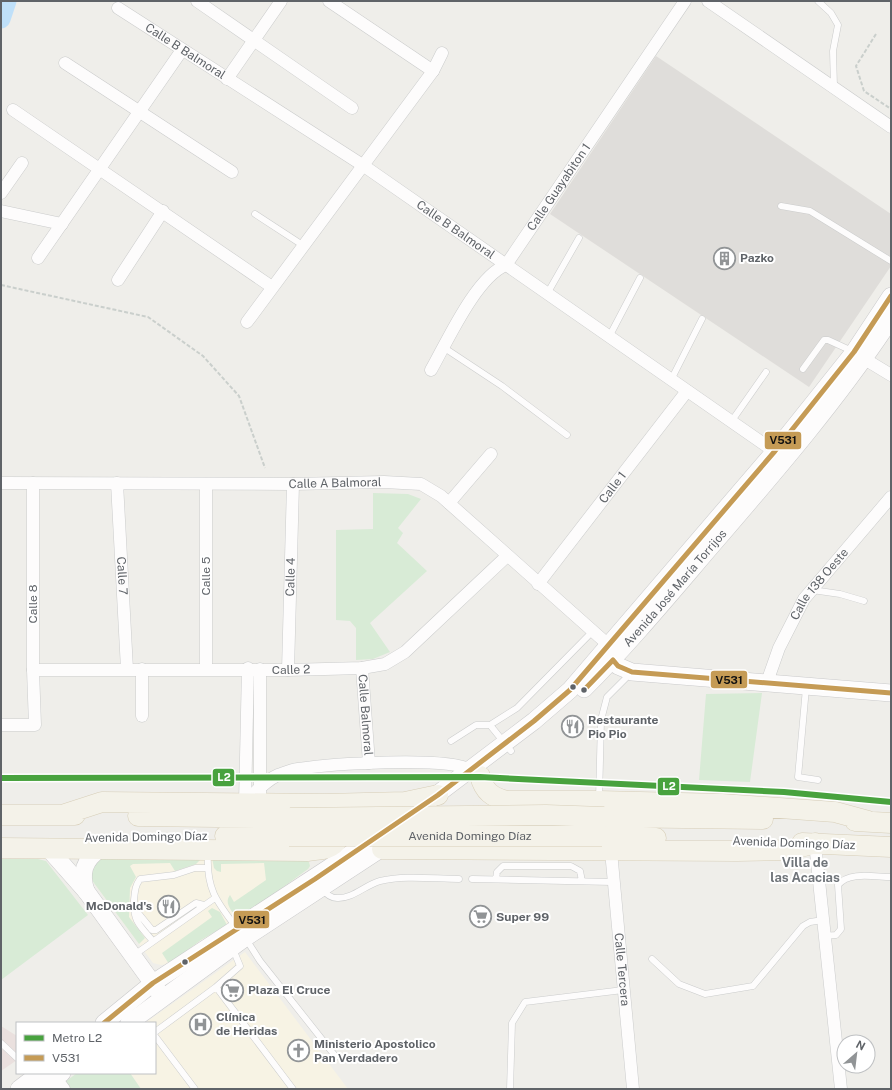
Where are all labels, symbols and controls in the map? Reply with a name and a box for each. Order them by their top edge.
street label: Calle B Balmoral [143,20,228,82]
street label: Calle Guayabiton 1 [524,141,593,233]
street label: Calle B Balmoral [414,198,498,262]
building icon: Pazko [712,245,738,271]
place label: Pazko [740,251,774,265]
line badge: V531 [764,431,802,450]
text: V531 [769,434,797,446]
street label: Calle 1 [596,469,629,506]
street label: Calle A Balmoral [288,475,382,491]
street label: Avenida José María Torrijos [621,527,730,650]
street label: Calle 138 Oeste [787,545,851,622]
street label: Calle 7 [114,556,130,595]
street label: Calle 5 [199,556,213,595]
street label: Calle 4 [283,557,298,597]
street label: Calle 8 [26,584,40,624]
street label: Calle 2 [272,662,310,677]
line badge: V531 [710,670,748,689]
street label: Calle Balmoral [355,674,375,756]
text: V531 [715,674,743,686]
unlabelled marker [568,682,578,692]
unlabelled marker [579,685,589,695]
place label: Restaurante Pio Pio [588,713,659,741]
restaurant icon: Restaurante Pio Pio [560,714,586,740]
line badge: L2 [212,768,235,787]
text: L2 [217,771,231,783]
line badge: L2 [657,777,680,796]
text: L2 [662,780,676,792]
street label: Avenida Domingo Díaz [84,829,208,845]
street label: Avenida Domingo Díaz [408,829,532,843]
street label: Avenida Domingo Díaz [732,834,856,852]
district label: Villa de las Acacias [770,855,840,885]
restaurant icon: McDonald's [155,893,181,919]
place label: McDonald's [86,899,152,913]
supermarket icon: Super 99 [468,904,494,930]
line badge: V531 [233,910,270,929]
place label: Super 99 [496,910,549,924]
text: V531 [238,914,266,926]
street label: Calle Tercera [612,932,632,1007]
unlabelled marker [180,957,190,967]
supermarket icon: Plaza El Cruce [219,977,245,1003]
place label: Plaza El Cruce [248,983,330,997]
place label: Clínica de Heridas [216,1010,277,1038]
hospital icon: Clínica de Heridas [188,1011,214,1037]
legend [16,1022,156,1074]
text: Metro L2 [52,1031,102,1045]
north arrow [836,1034,876,1074]
place label: Ministerio Apostolico Pan Verdadero [314,1037,436,1065]
church icon: Ministerio Apostolico Pan Verdadero [286,1038,312,1064]
text: N [854,1038,867,1052]
text: V531 [52,1051,80,1065]

